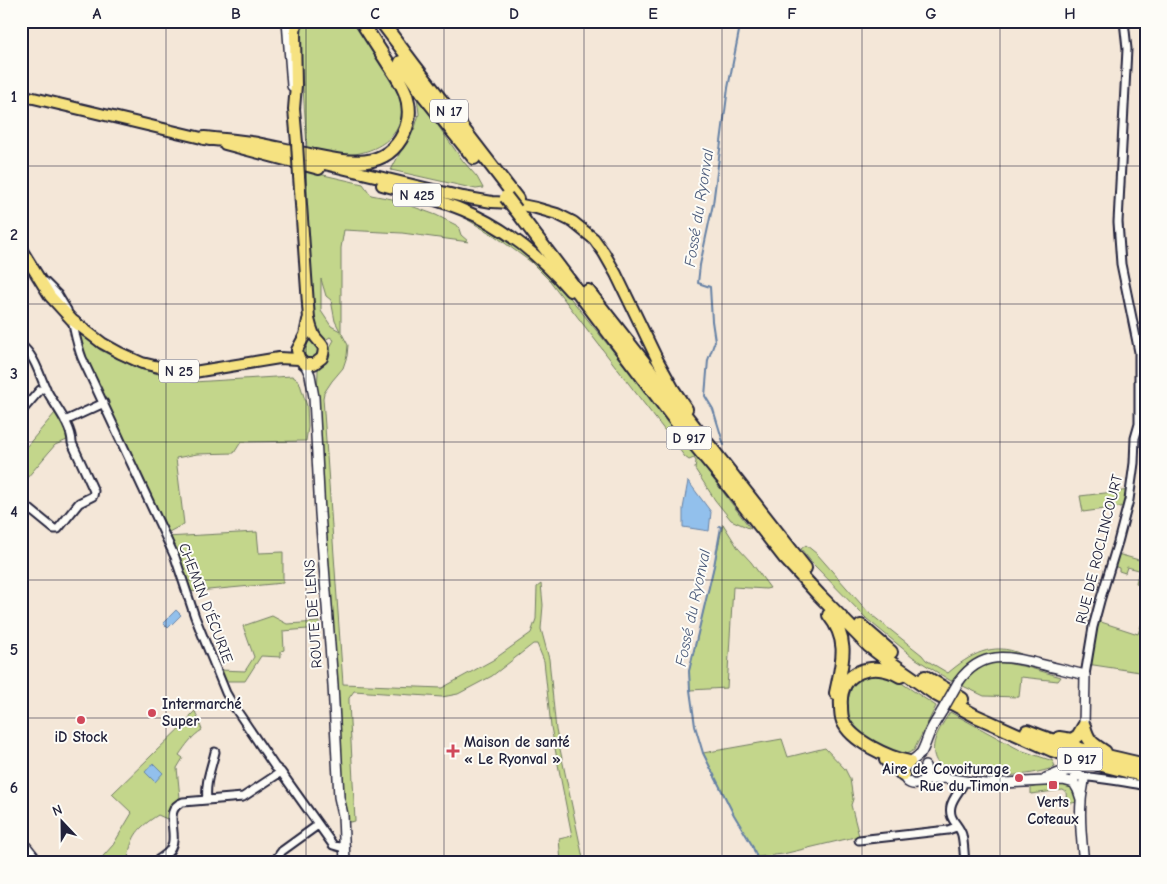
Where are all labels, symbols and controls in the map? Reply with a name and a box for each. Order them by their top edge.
text: A [93,5,102,23]
text: B [231,5,241,23]
text: C [370,5,380,23]
text: D [509,5,519,23]
text: E [648,5,658,23]
text: F [787,5,797,23]
text: G [925,5,937,23]
text: H [1064,5,1076,23]
text: 1 [11,88,17,106]
road number: N 17 [430,100,468,122]
water label: Fossé du Ryonval [681,147,717,268]
road number: N 425 [393,184,441,206]
text: 2 [10,226,18,244]
road number: N 25 [159,360,199,382]
text: 3 [10,365,18,383]
road number: D 917 [666,426,712,449]
street label: RUE DE ROCLINCOURT [1072,472,1126,626]
text: 4 [10,503,18,521]
street label: CHEMIN D'ÉCURIE [175,540,238,666]
water label: Fossé du Ryonval [672,547,714,668]
street label: ROUTE DE LENS [300,559,326,669]
text: 5 [10,641,18,659]
place label: Intermarché Super [162,695,242,730]
marker: Intermarché Super [146,707,158,719]
marker: iD Stock [75,714,87,726]
place label: iD Stock [54,728,108,746]
place label: Maison de santé « Le Ryonval » [464,733,570,768]
marker: Maison de santé « Le Ryonval » [446,744,460,758]
road number: D 917 [1058,748,1102,771]
place label: Aire de Covoiturage Rue du Timon [883,760,1009,795]
marker: Aire de Covoiturage Rue du Timon [1013,772,1025,784]
text: 6 [10,779,18,797]
marker: Verts Coteaux [1047,779,1059,791]
place label: Verts Coteaux [1027,793,1079,828]
north arrow [38,796,88,846]
text: N [50,801,65,820]

